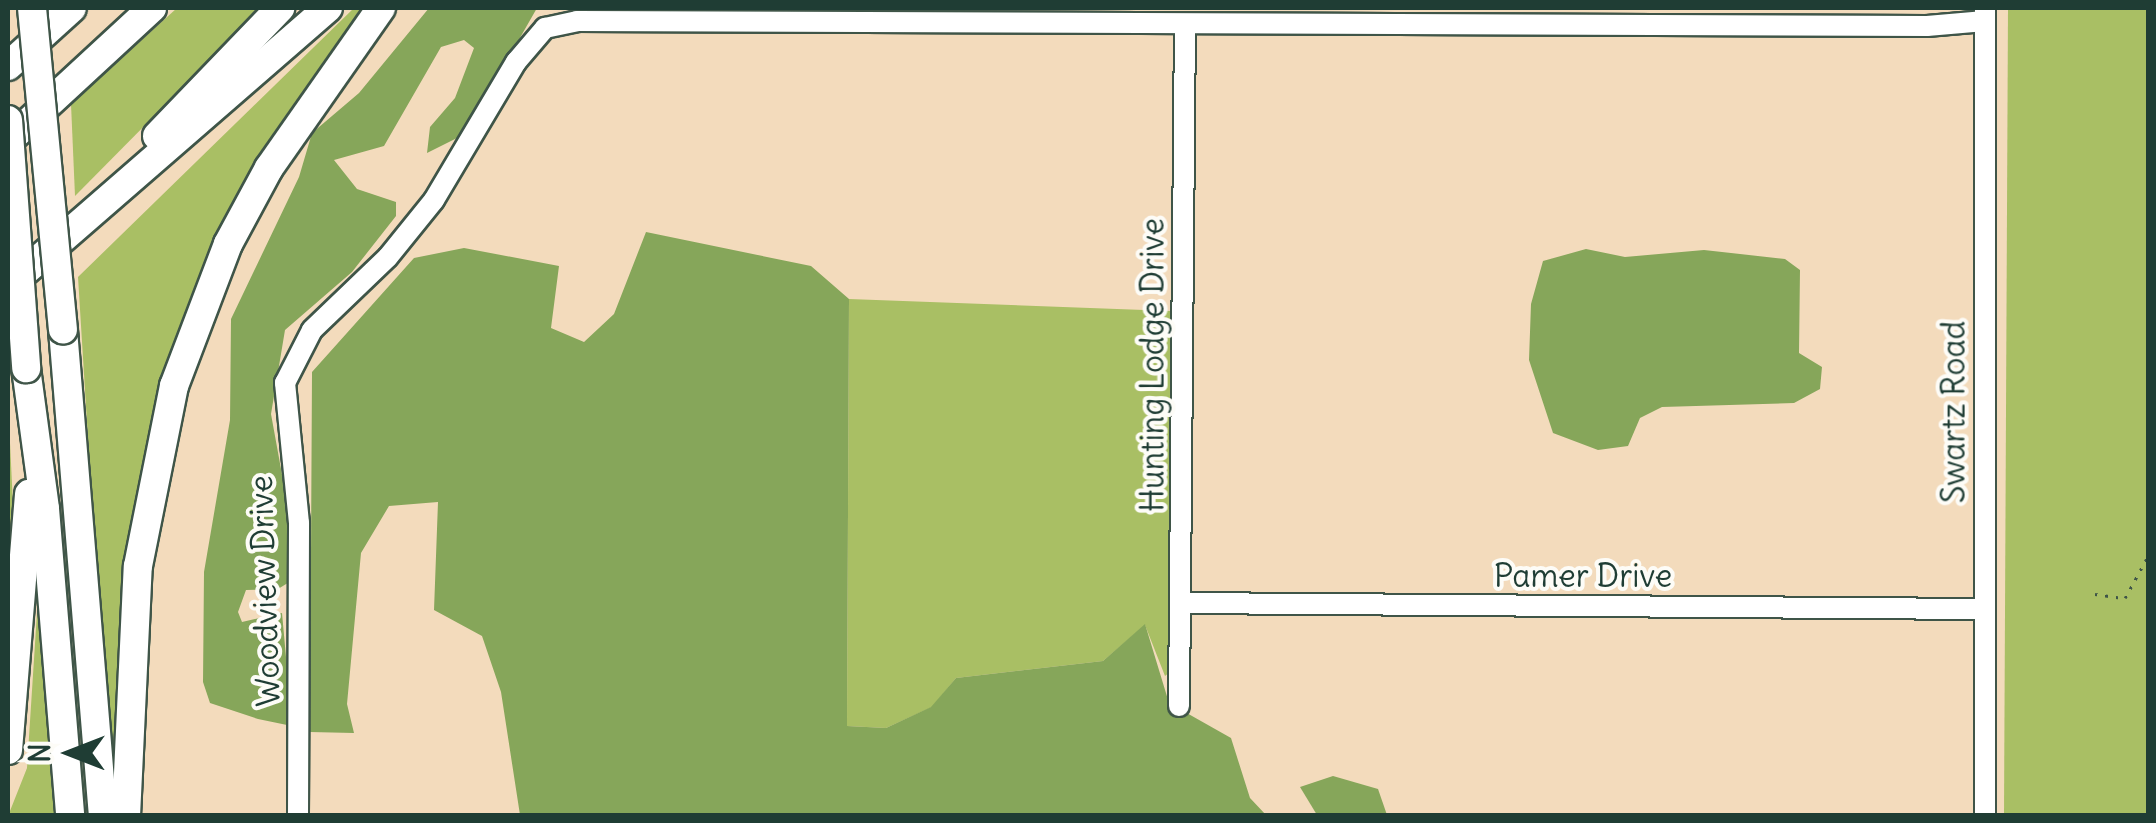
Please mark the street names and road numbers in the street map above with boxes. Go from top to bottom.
street label: Hunting Lodge Drive [1134,218,1172,512]
street label: Swartz Road [1935,321,1973,503]
street label: Woodview Drive [242,475,288,707]
street label: Pamer Drive [1494,557,1672,595]

